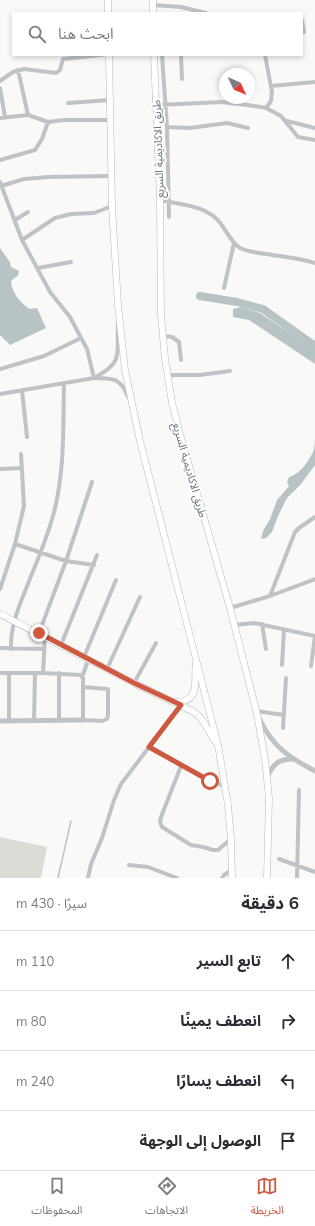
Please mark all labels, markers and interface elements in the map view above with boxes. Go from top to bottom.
search box [12,12,303,56]
icon: search [26,23,48,45]
text: ابحث هنا [58,24,114,43]
north arrow [219,68,255,104]
street label: طريق الاكاديمية السريع [149,100,168,198]
street label: طريق الاكاديمية السريع [169,421,210,520]
route end [30,624,48,642]
route start [201,772,219,790]
text: 6 دقيقة [241,892,299,913]
text: سيرًا · 430 m [16,895,87,911]
icon: ahead [277,950,299,972]
text: تابع السير [197,951,261,970]
text: 110 m [16,953,54,969]
icon: right [277,1010,299,1032]
text: انعطف يمينًا [180,1011,261,1030]
text: 80 m [16,1013,46,1029]
icon: left [277,1070,299,1092]
text: انعطف يسارًا [176,1071,261,1090]
text: 240 m [16,1073,54,1089]
icon: arrive [277,1130,299,1152]
text: الوصول إلى الوجهة [140,1131,261,1150]
tab: المحفوظات [31,1175,82,1222]
tab: الاتجاهات [145,1175,188,1222]
tab: الخريطة [251,1175,284,1222]

